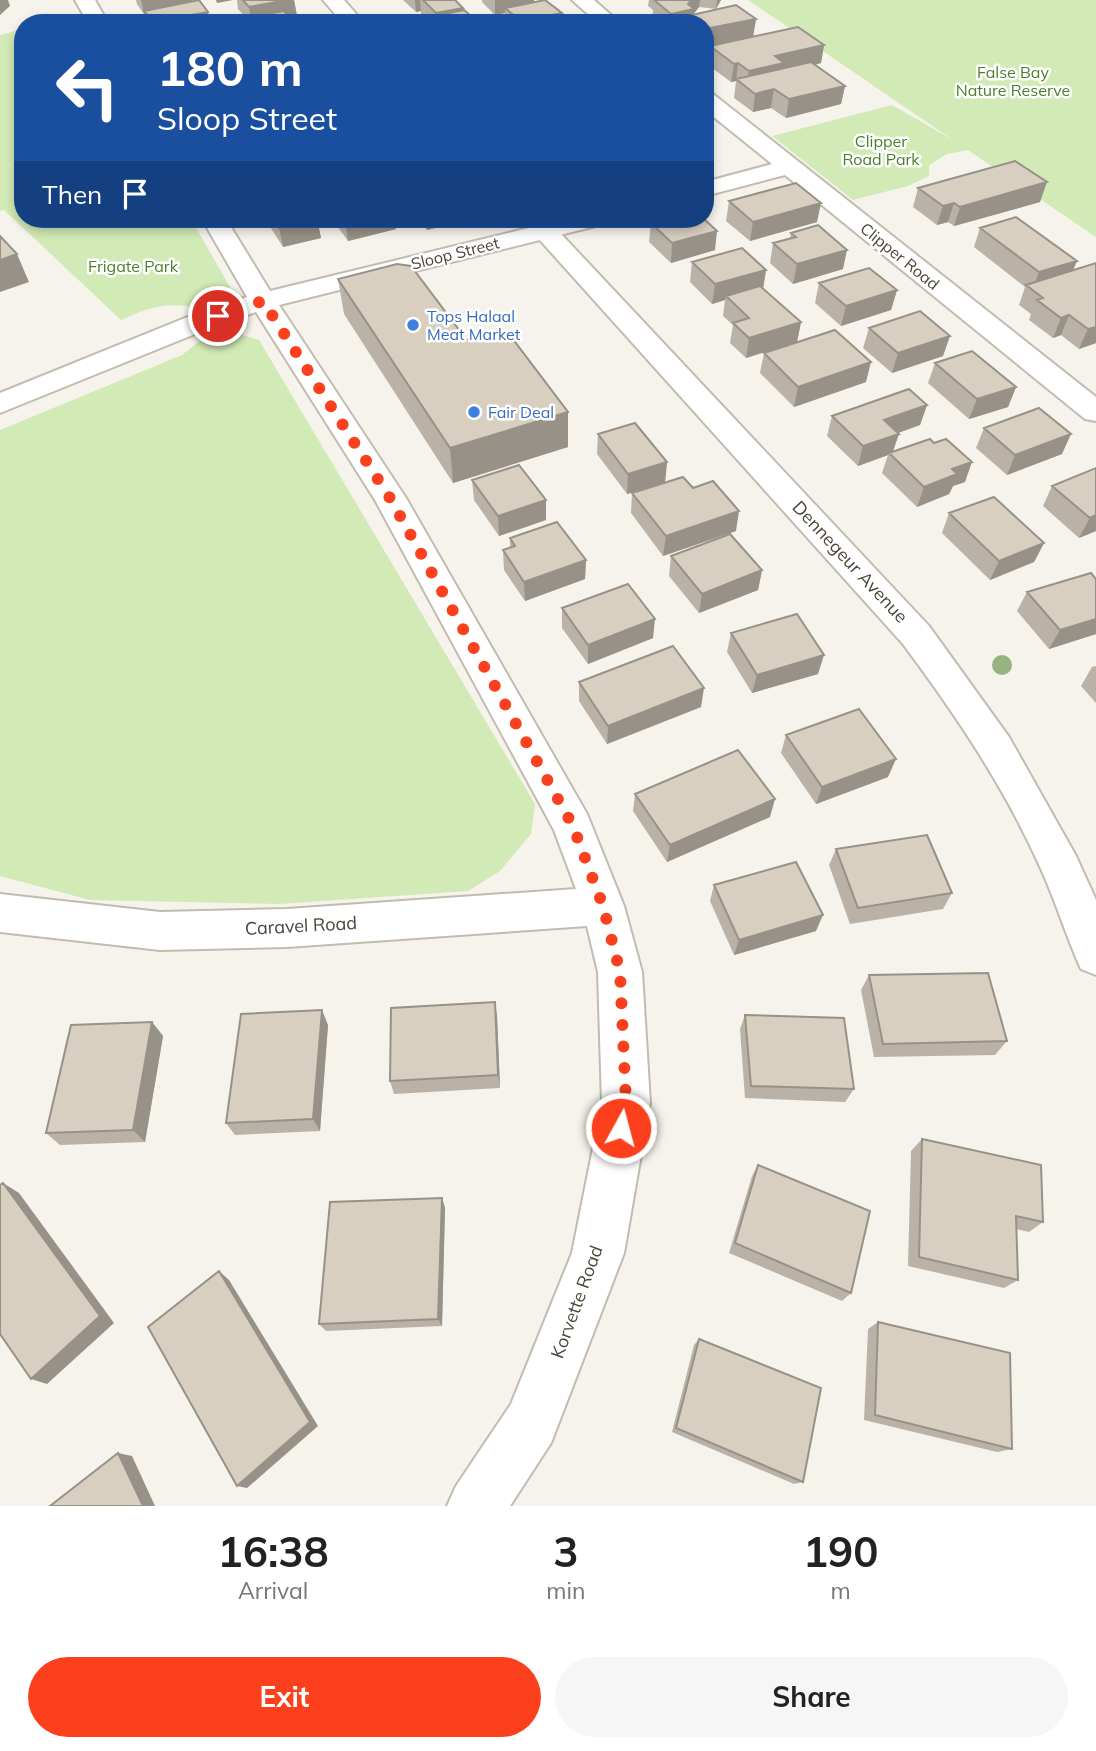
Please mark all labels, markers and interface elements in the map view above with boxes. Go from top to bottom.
text: 180 m [157,37,303,98]
icon: left [42,42,133,133]
park label: False Bay Nature Reserve [956,62,1070,100]
text: Sloop Street [157,98,337,138]
park label: Clipper Road Park [842,131,920,169]
icon: arrive [116,175,154,213]
text: Then [42,178,102,211]
street label: Clipper Road [857,218,943,294]
street label: Sloop Street [409,232,502,274]
park label: Frigate Park [88,256,179,276]
pin [188,286,248,346]
icon: arrive [199,297,237,335]
place label: Tops Halaal Meat Market [427,306,521,344]
marker: Tops Halaal Meat Market [405,317,421,333]
place label: Fair Deal [488,402,554,422]
marker: Fair Deal [466,404,482,420]
street label: Dennegeur Avenue [788,496,913,628]
street label: Caravel Road [244,911,358,940]
position arrow [584,1091,658,1165]
street label: Korvette Road [545,1242,608,1362]
text: 16:38 [218,1525,329,1578]
text: 3 [553,1525,578,1578]
text: 190 [803,1525,878,1578]
text: Arrival [238,1576,308,1605]
text: min [546,1576,585,1605]
text: m [831,1576,851,1605]
button: Exit [28,1657,541,1737]
button: Share [555,1657,1068,1737]

